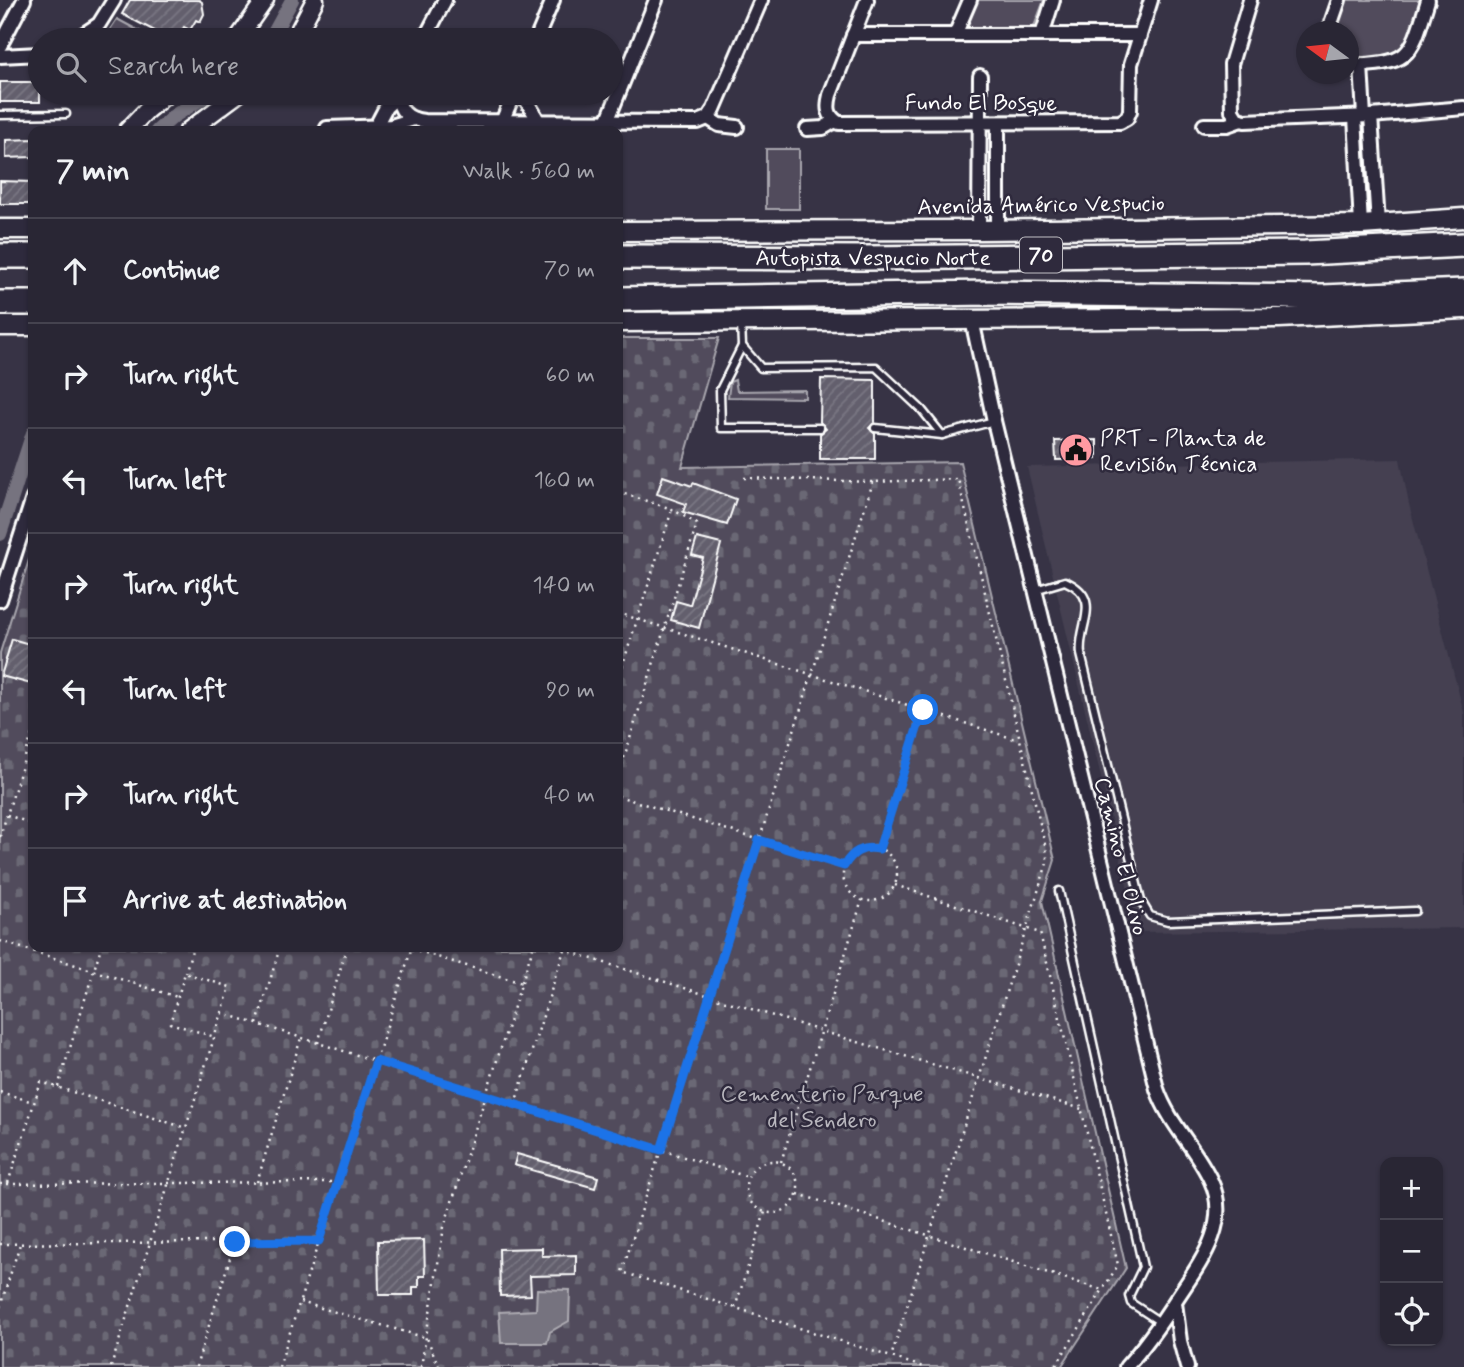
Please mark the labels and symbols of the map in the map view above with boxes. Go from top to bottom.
north arrow [1296,21,1359,84]
street label: Fundo El Bosque [905,89,1057,119]
street label: Avenida Américo Vespucio [917,189,1165,223]
road number: 70 [1020,238,1062,272]
street label: Autopista Vespucio Norte [755,244,991,274]
place label: PRT - Planta de Revisión Técnica [1100,424,1266,480]
public building icon: PRT - Planta de Revisión Técnica [1057,431,1095,469]
route start [907,694,938,725]
street label: Camino El Olivo [1086,774,1154,939]
park label: Cementerio Parque del Sendero [720,1080,924,1136]
route end [219,1226,250,1257]

